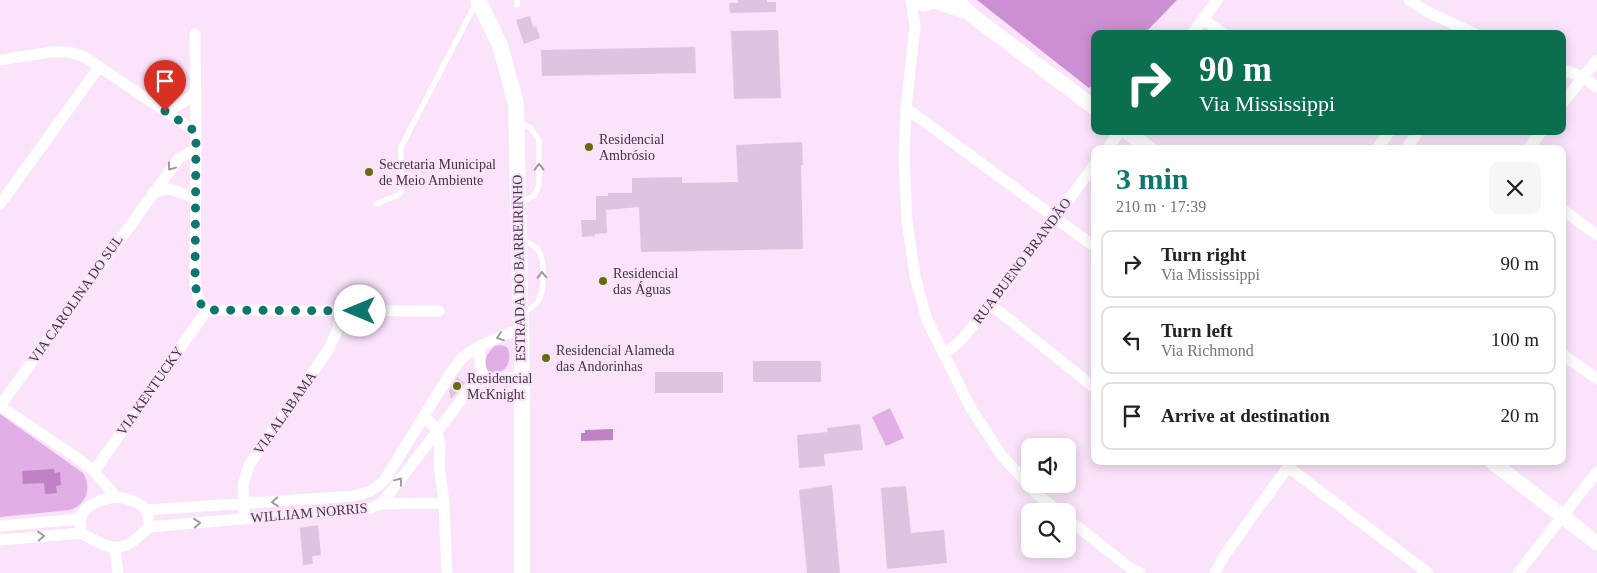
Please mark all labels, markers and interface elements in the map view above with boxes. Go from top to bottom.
icon: right [1116,50,1181,115]
text: 90 m [1199,50,1272,89]
pin [144,60,186,111]
icon: arrive [151,67,179,95]
text: Via Mississippi [1199,91,1335,116]
place label: Residencial Ambrósio [599,132,664,163]
marker: Residencial Ambrósio [583,141,595,153]
place label: Secretaria Municipal de Meio Ambiente [379,157,496,188]
one-way arrow [169,161,177,170]
one-way arrow [534,162,544,170]
text: 3 min [1116,162,1189,195]
button: close [1489,162,1541,214]
marker: Secretaria Municipal de Meio Ambiente [363,166,375,178]
street label: ESTRADA DO BARREIRINHO [510,175,528,361]
street label: RUA BUENO BRANDÃO [970,195,1074,327]
text: 210 m · 17:39 [1116,198,1206,215]
street label: VIA CAROLINA DO SUL [26,232,126,366]
text: Turn right [1161,244,1246,265]
icon: right [1118,250,1146,278]
text: 90 m [1500,253,1539,274]
place label: Residencial das Águas [613,266,678,297]
text: Via Mississippi [1161,266,1260,283]
one-way arrow [537,271,548,279]
marker: Residencial das Águas [597,275,609,287]
position arrow [333,284,385,336]
text: Turn left [1161,320,1233,341]
icon: left [1118,326,1146,354]
text: 100 m [1491,329,1539,350]
one-way arrow [497,331,505,341]
text: Via Richmond [1161,342,1254,359]
place label: Residencial Alameda das Andorinhas [556,343,675,374]
street label: VIA KENTUCKY [114,344,186,438]
marker: Residencial Alameda das Andorinhas [540,352,552,364]
street label: VIA ALABAMA [251,368,320,457]
place label: Residencial McKnight [467,371,532,402]
marker: Residencial McKnight [451,380,463,392]
icon: arrive [1118,402,1146,430]
text: Arrive at destination [1161,405,1330,426]
text: 20 m [1500,405,1539,426]
map controls [1021,438,1076,558]
button: sound [1021,438,1076,493]
one-way arrow [394,478,402,487]
one-way arrow [271,496,279,507]
street label: WILLIAM NORRIS [250,500,368,526]
button: search [1021,503,1076,558]
one-way arrow [193,518,201,529]
one-way arrow [37,531,45,542]

